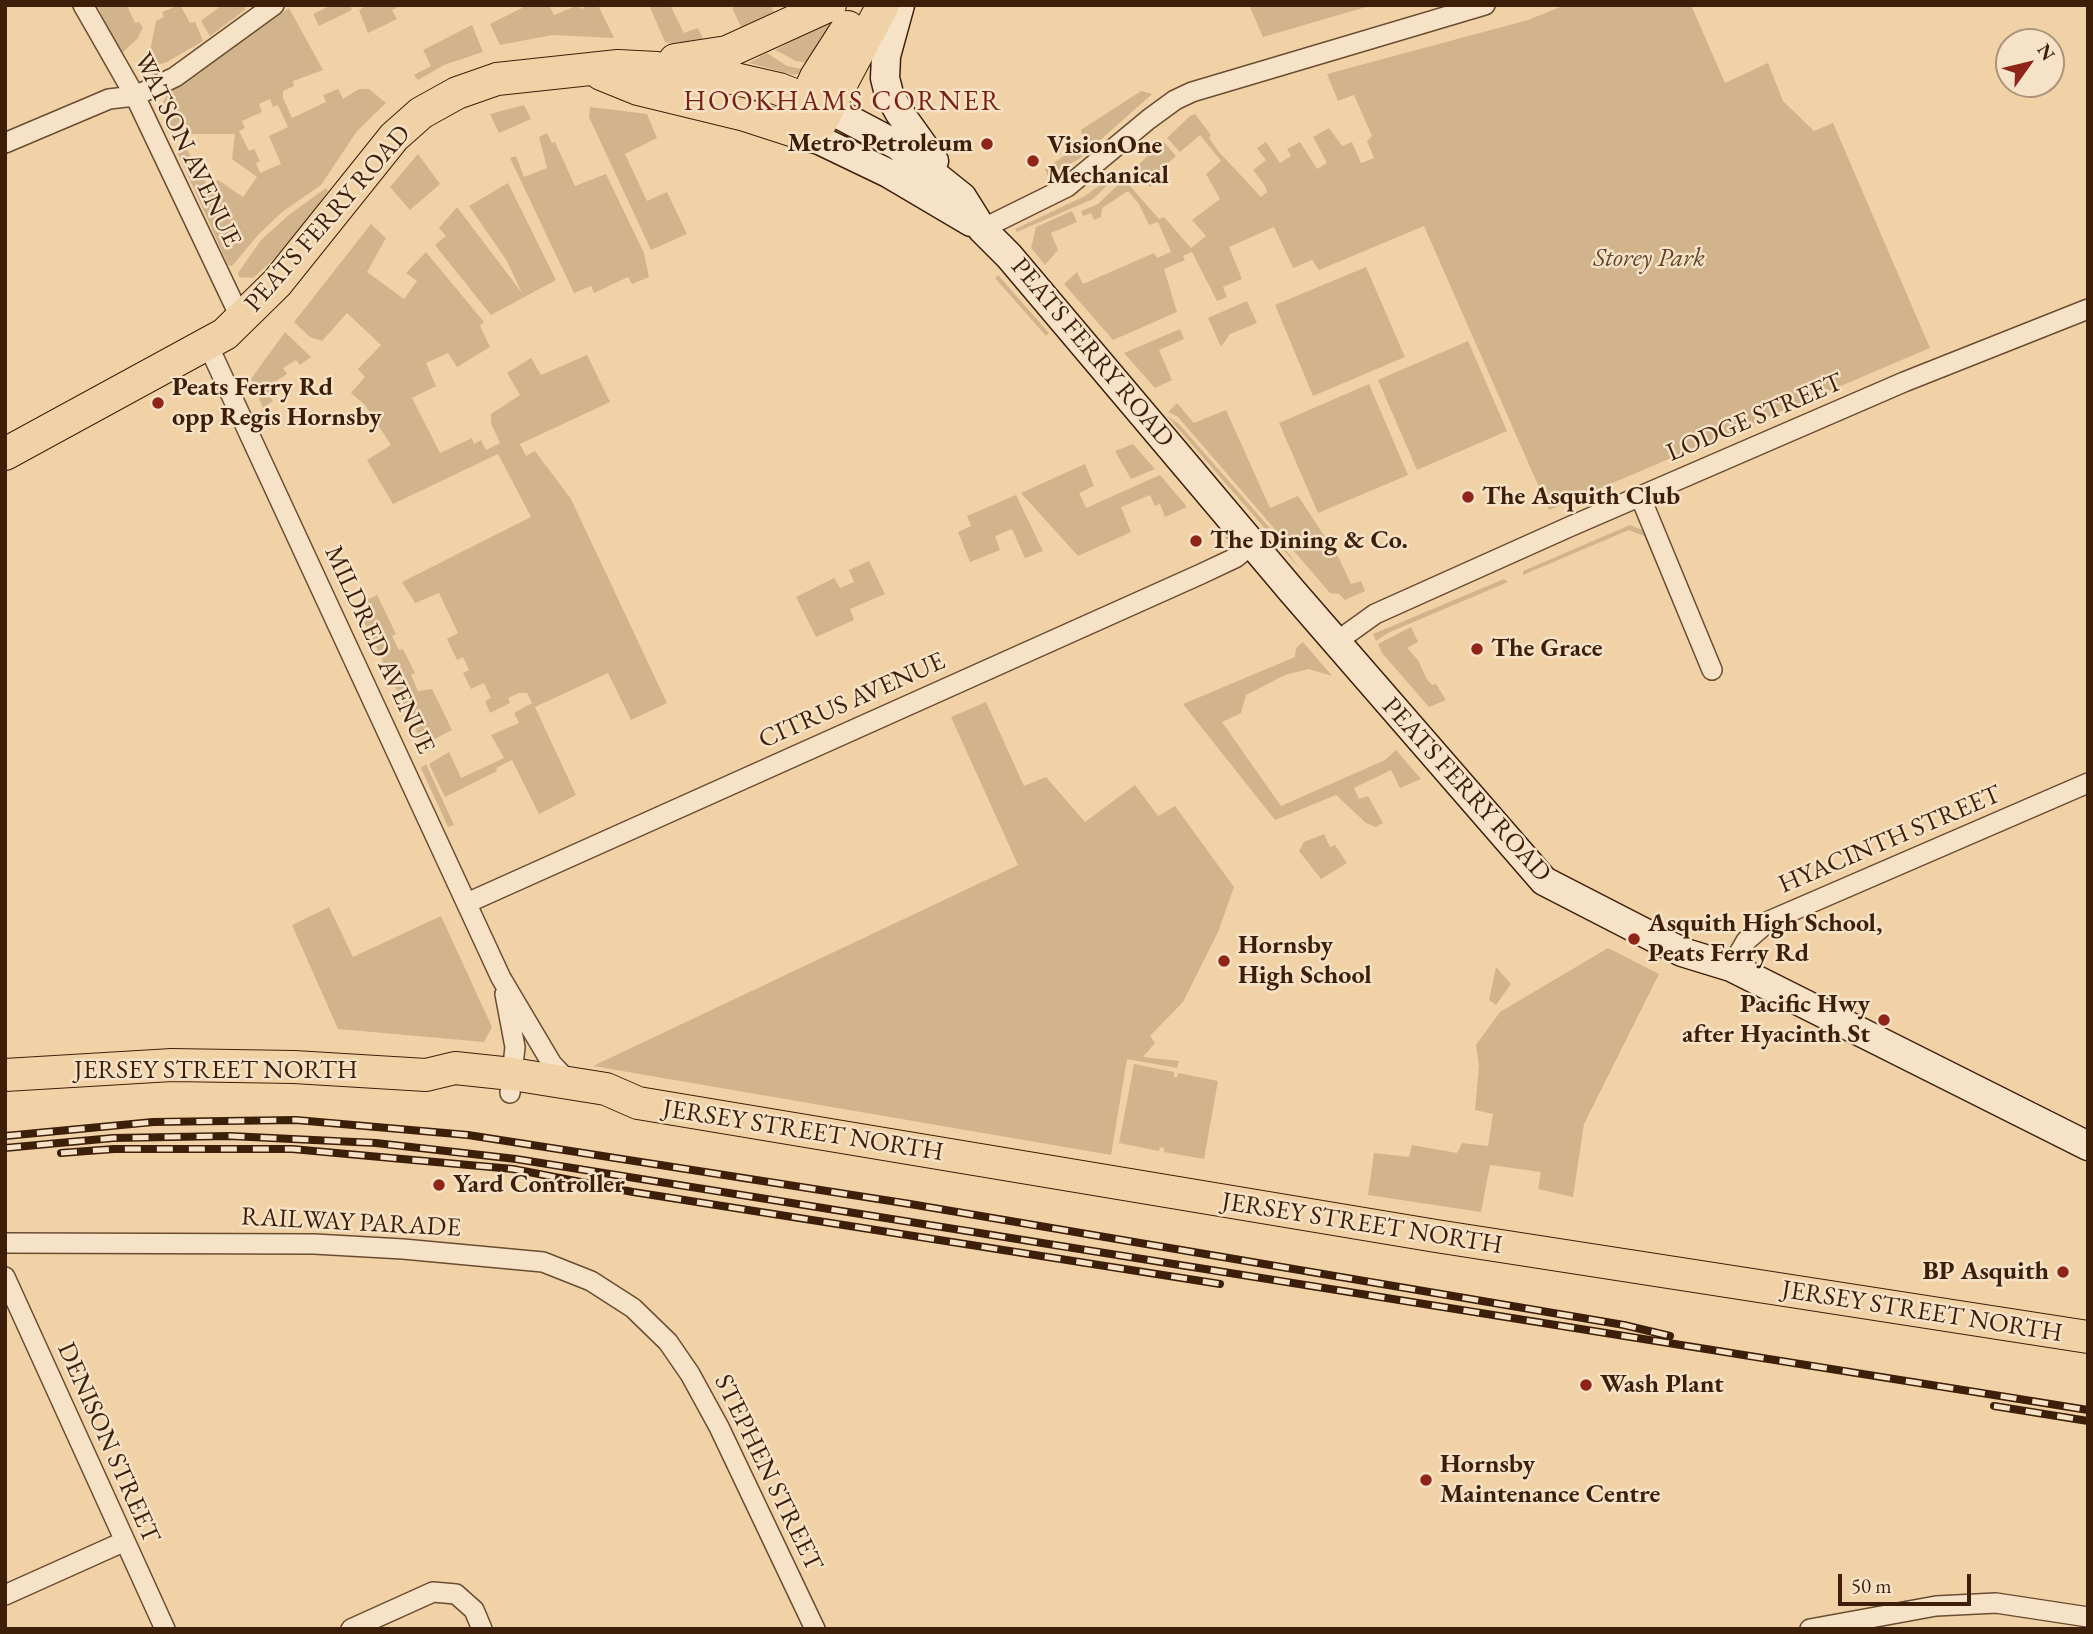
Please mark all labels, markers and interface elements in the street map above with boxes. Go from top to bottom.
north arrow [1995,28,2065,98]
text: N [2032,39,2061,65]
street label: WATSON AVENUE [127,48,247,252]
district label: HOOKHAMS CORNER [685,85,1001,119]
street label: PEATS FERRY ROAD [238,119,418,319]
place label: Metro Petroleum [788,128,973,160]
place label: VisionOne Mechanical [1047,130,1169,192]
marker: Metro Petroleum [979,136,995,152]
marker: VisionOne Mechanical [1025,153,1041,169]
park label: Storey Park [1593,243,1705,275]
street label: PEATS FERRY ROAD [1004,252,1180,454]
street label: LODGE STREET [1662,367,1848,469]
place label: Peats Ferry Rd opp Regis Hornsby [172,372,382,434]
marker: Peats Ferry Rd opp Regis Hornsby [150,395,166,411]
place label: The Asquith Club [1482,481,1680,513]
marker: The Asquith Club [1460,489,1476,505]
place label: The Dining & Co. [1210,525,1408,557]
marker: The Dining & Co. [1188,533,1204,549]
street label: MILDRED AVENUE [317,541,441,759]
place label: The Grace [1491,633,1603,665]
marker: The Grace [1469,641,1485,657]
street label: CITRUS AVENUE [754,646,950,756]
street label: PEATS FERRY ROAD [1375,691,1557,889]
street label: HYACINTH STREET [1774,779,2006,901]
place label: Asquith High School, Peats Ferry Rd [1648,908,1882,970]
place label: Hornsby High School [1238,930,1372,992]
marker: Asquith High School, Peats Ferry Rd [1626,931,1642,947]
marker: Hornsby High School [1216,953,1232,969]
place label: Pacific Hwy after Hyacinth St [1682,989,1870,1050]
marker: Pacific Hwy after Hyacinth St [1876,1012,1892,1028]
street label: JERSEY STREET NORTH [74,1055,358,1087]
street label: JERSEY STREET NORTH [660,1093,946,1169]
place label: Yard Controller [453,1169,625,1201]
marker: Yard Controller [431,1177,447,1193]
street label: JERSEY STREET NORTH [1219,1186,1505,1262]
street label: RAILWAY PARADE [240,1202,462,1244]
place label: BP Asquith [1922,1256,2049,1288]
marker: BP Asquith [2055,1264,2071,1280]
street label: JERSEY STREET NORTH [1779,1274,2065,1350]
street label: DENISON STREET [50,1338,166,1548]
place label: Wash Plant [1600,1369,1724,1401]
street label: STEPHEN STREET [707,1370,829,1576]
marker: Wash Plant [1578,1377,1594,1393]
place label: Hornsby Maintenance Centre [1440,1449,1660,1510]
marker: Hornsby Maintenance Centre [1418,1472,1434,1488]
scale bar [1841,1560,1974,1604]
text: 50 m [1851,1572,1892,1599]

